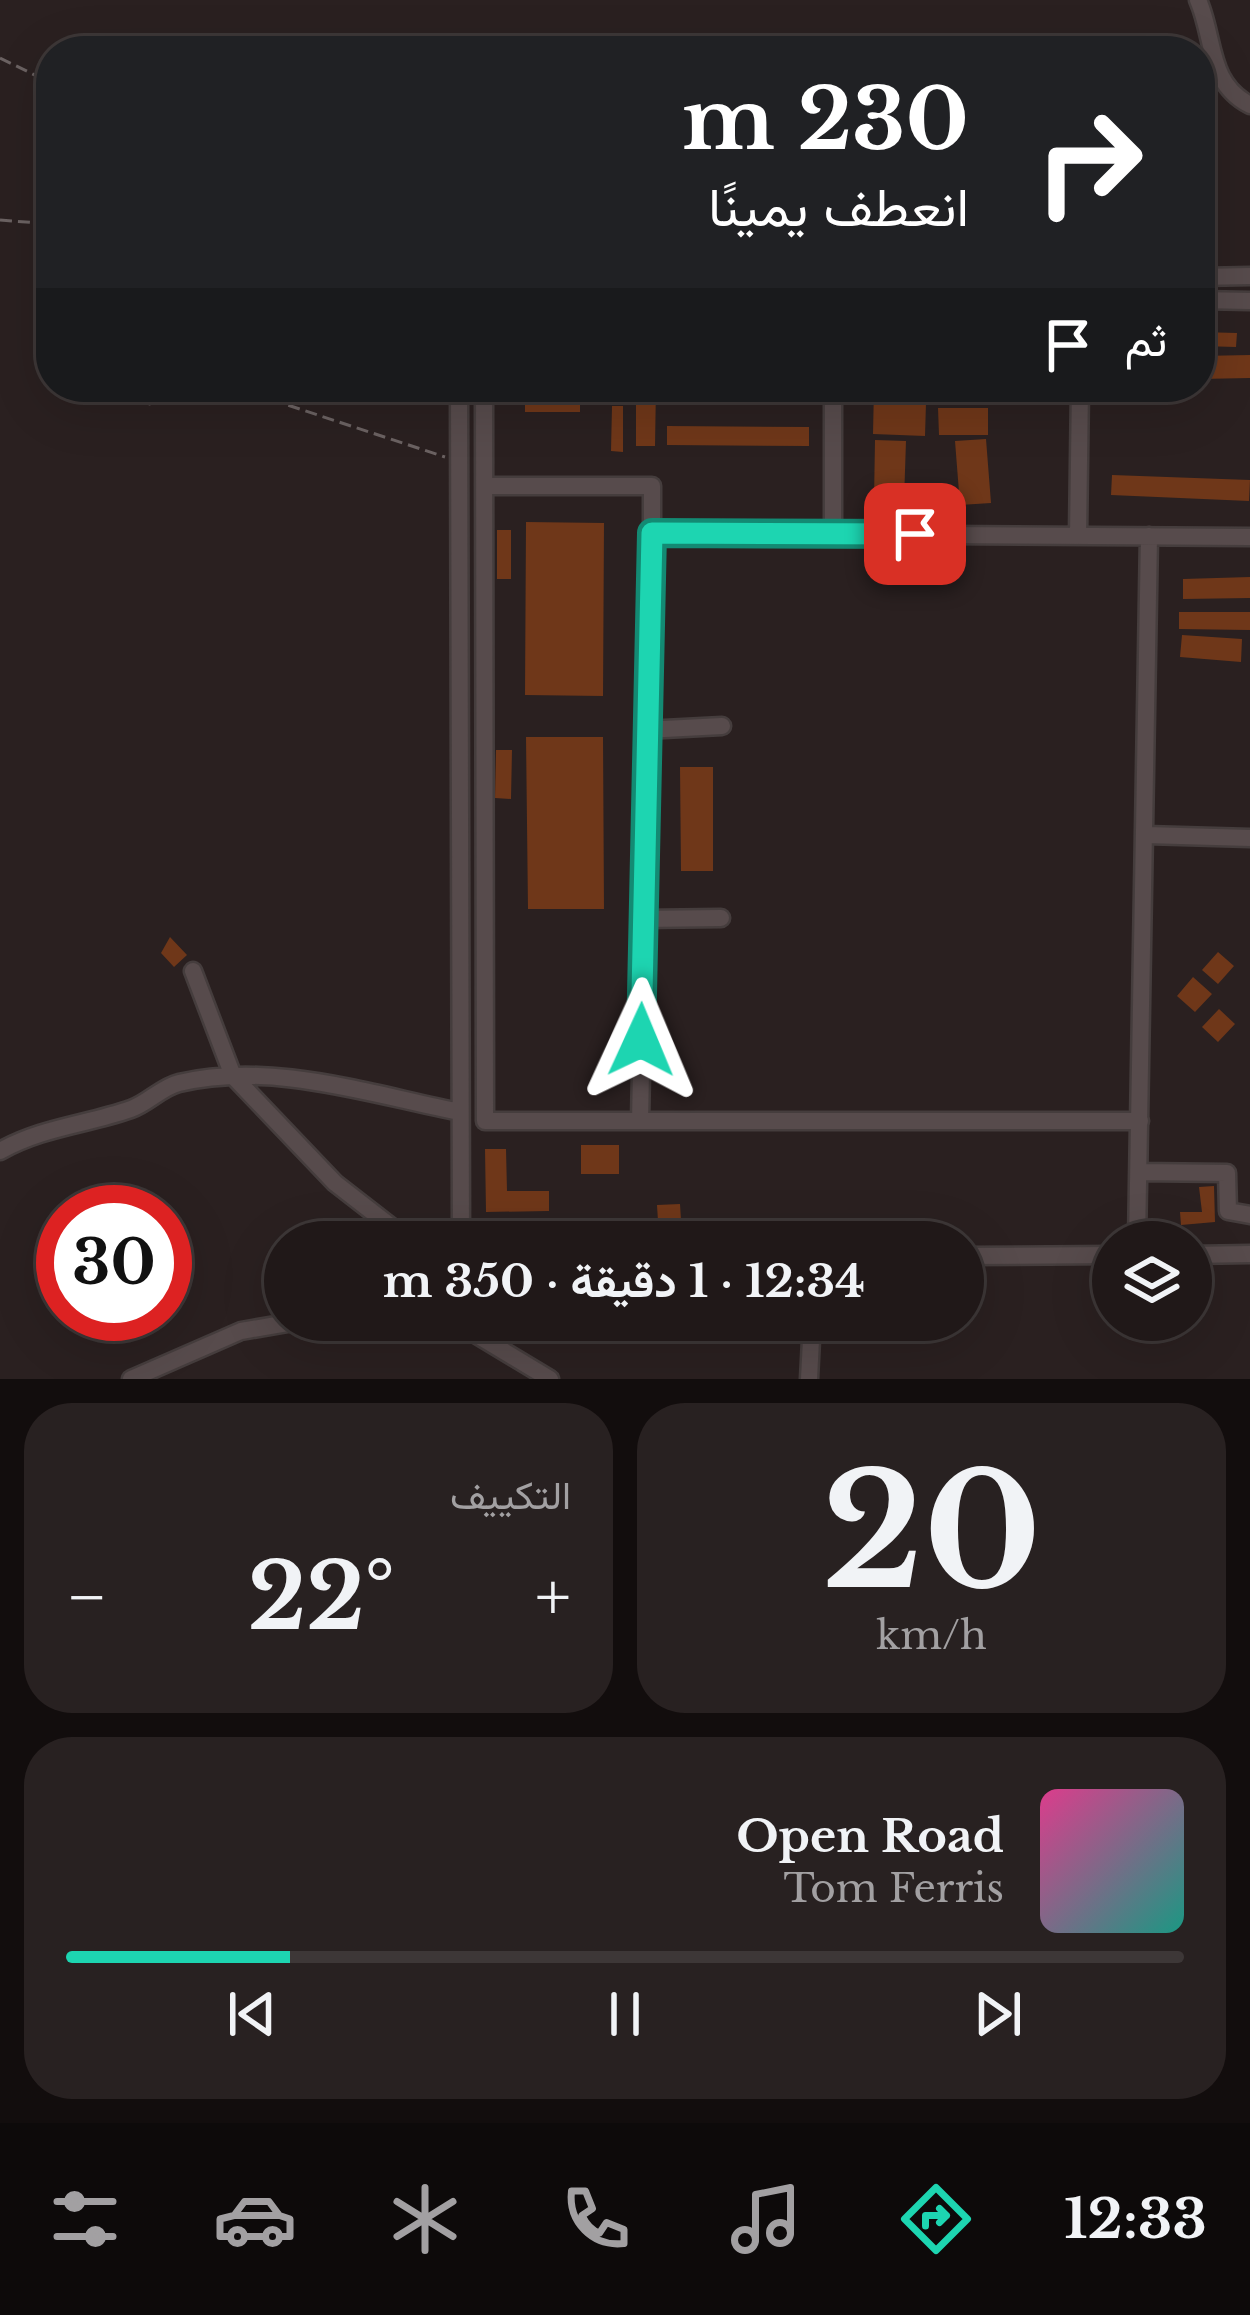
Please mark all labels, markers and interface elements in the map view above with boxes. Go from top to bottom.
text: 230 m [682,68,969,172]
icon: right [1011,84,1167,240]
text: انعطف يمينًا [708,174,969,241]
icon: arrive [1035,312,1101,378]
text: ثم [1125,312,1167,368]
pin [864,483,966,585]
icon: arrive [882,501,948,567]
position arrow [578,977,704,1103]
speed limit sign: 30 [36,1185,192,1341]
map controls [1092,1221,1212,1341]
button: layers [1092,1221,1212,1341]
text: 12:34 · 1 دقيقة · 350 m [383,1253,865,1309]
text: 20 [822,1436,1041,1629]
text: التكييف [450,1471,571,1520]
text: 22° [248,1542,395,1653]
text: − [66,1556,108,1638]
text: + [535,1556,571,1638]
text: km/h [876,1611,987,1660]
text: Open Road [736,1808,1004,1864]
text: Tom Ferris [783,1864,1004,1913]
icon: previous [219,1981,285,2047]
icon: pause [592,1981,658,2047]
icon: next [965,1981,1031,2047]
icon: filters [43,2177,127,2261]
icon: car [213,2177,297,2261]
icon: climate [383,2177,467,2261]
icon: phone [554,2177,638,2261]
icon: music [724,2177,808,2261]
icon: directions [894,2177,978,2261]
text: 12:33 [1064,2186,1207,2253]

